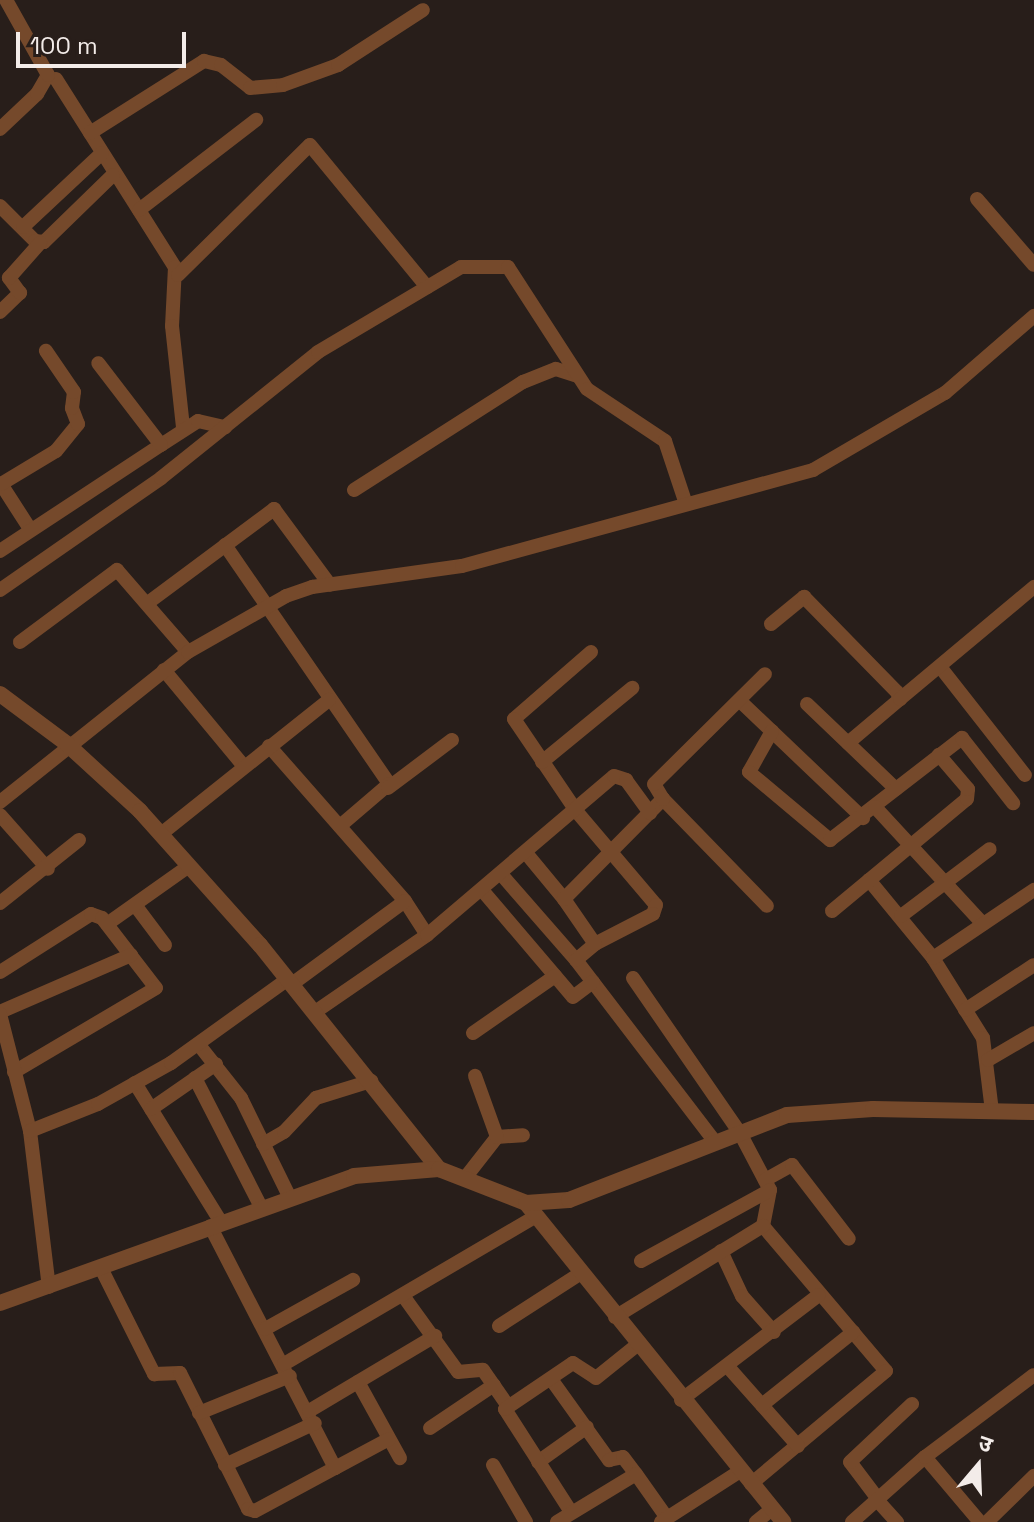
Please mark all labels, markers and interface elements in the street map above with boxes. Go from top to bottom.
scale bar [20,16,190,66]
text: 100 m [30,30,98,61]
north arrow [938,1426,1018,1506]
text: उ [975,1428,996,1459]

